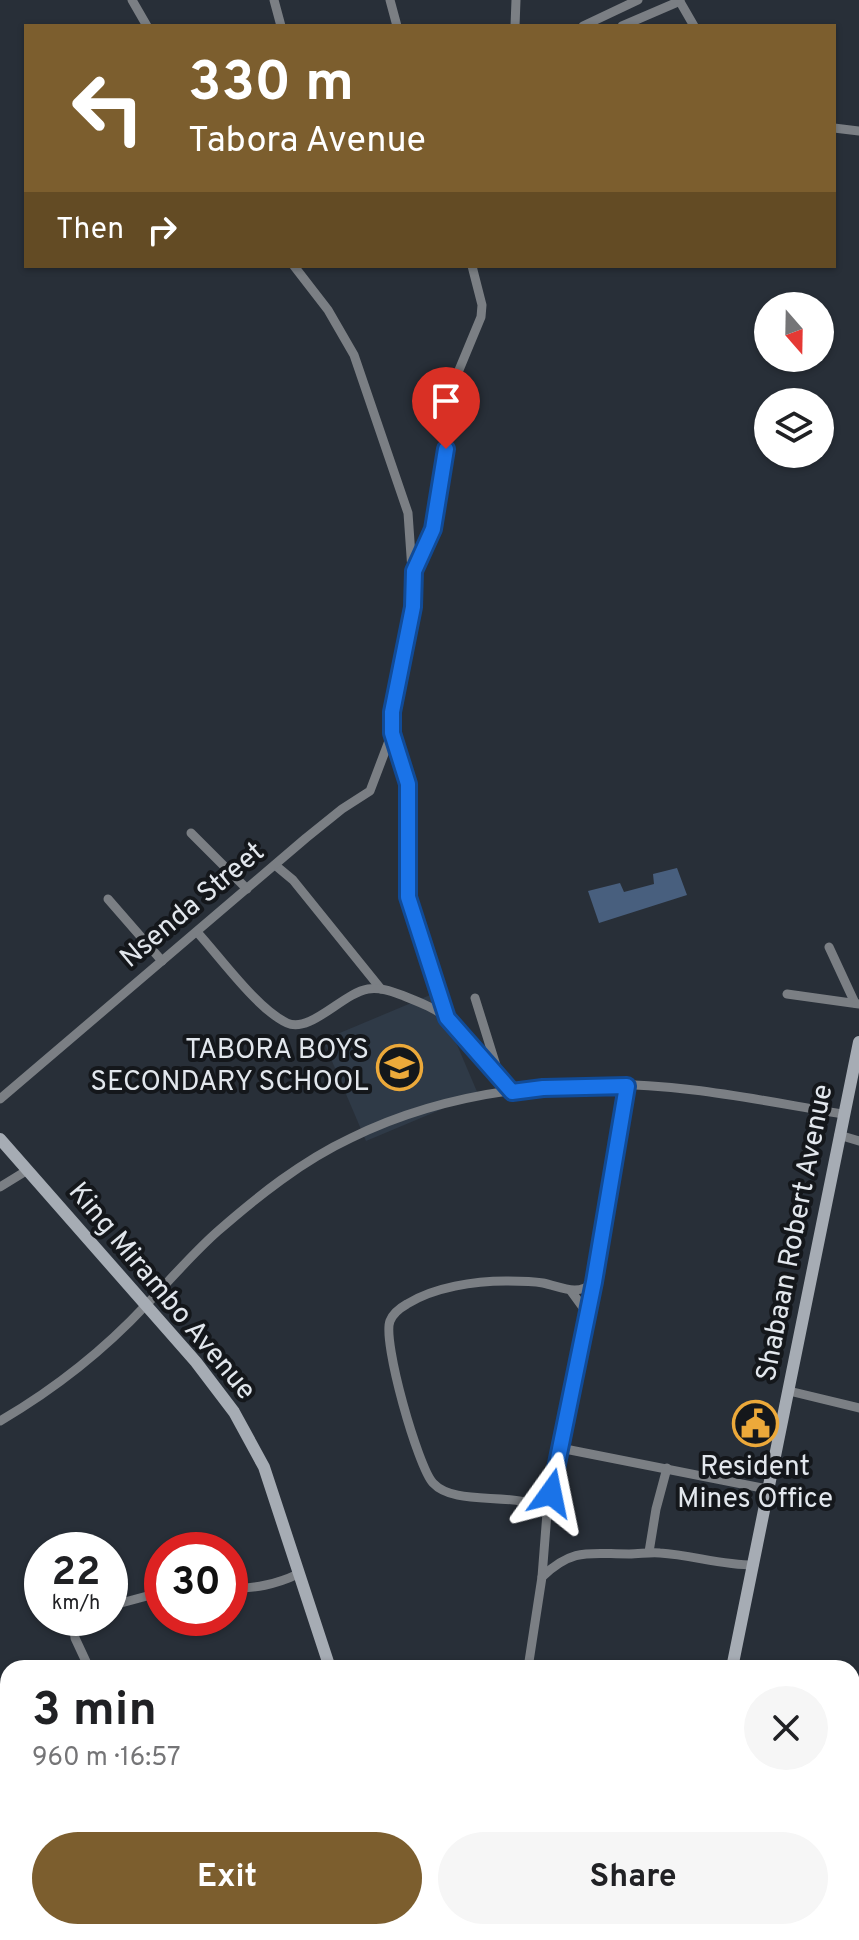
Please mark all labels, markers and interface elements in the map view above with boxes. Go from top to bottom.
text: 330 m [188,50,354,120]
icon: left [56,56,160,160]
text: Tabora Avenue [188,119,426,165]
icon: right [140,208,184,252]
text: Then [56,212,124,249]
north arrow [754,292,834,372]
map controls [754,292,834,468]
pin [412,367,480,449]
icon: arrive [424,379,468,423]
button: layers [754,388,834,468]
street label: Nsenda Street [113,835,273,977]
place label: TABORA BOYS SECONDARY SCHOOL [90,1033,369,1101]
school or university icon: TABORA BOYS SECONDARY SCHOOL [376,1043,424,1091]
street label: Shabaan Robert Avenue [750,1081,842,1385]
street label: King Mirambo Avenue [59,1176,263,1408]
public building icon: Resident Mines Office [731,1399,779,1447]
place label: Resident Mines Office [677,1450,833,1518]
position arrow [509,1451,593,1535]
speed limit sign: 30 [144,1532,248,1636]
text: 22 [52,1549,100,1599]
text: km/h [52,1591,100,1617]
text: 3 min [32,1682,157,1742]
button: close [744,1686,828,1770]
text: 960 m · 16:57 [32,1742,181,1775]
button: Exit [32,1832,422,1924]
button: Share [438,1832,828,1924]

